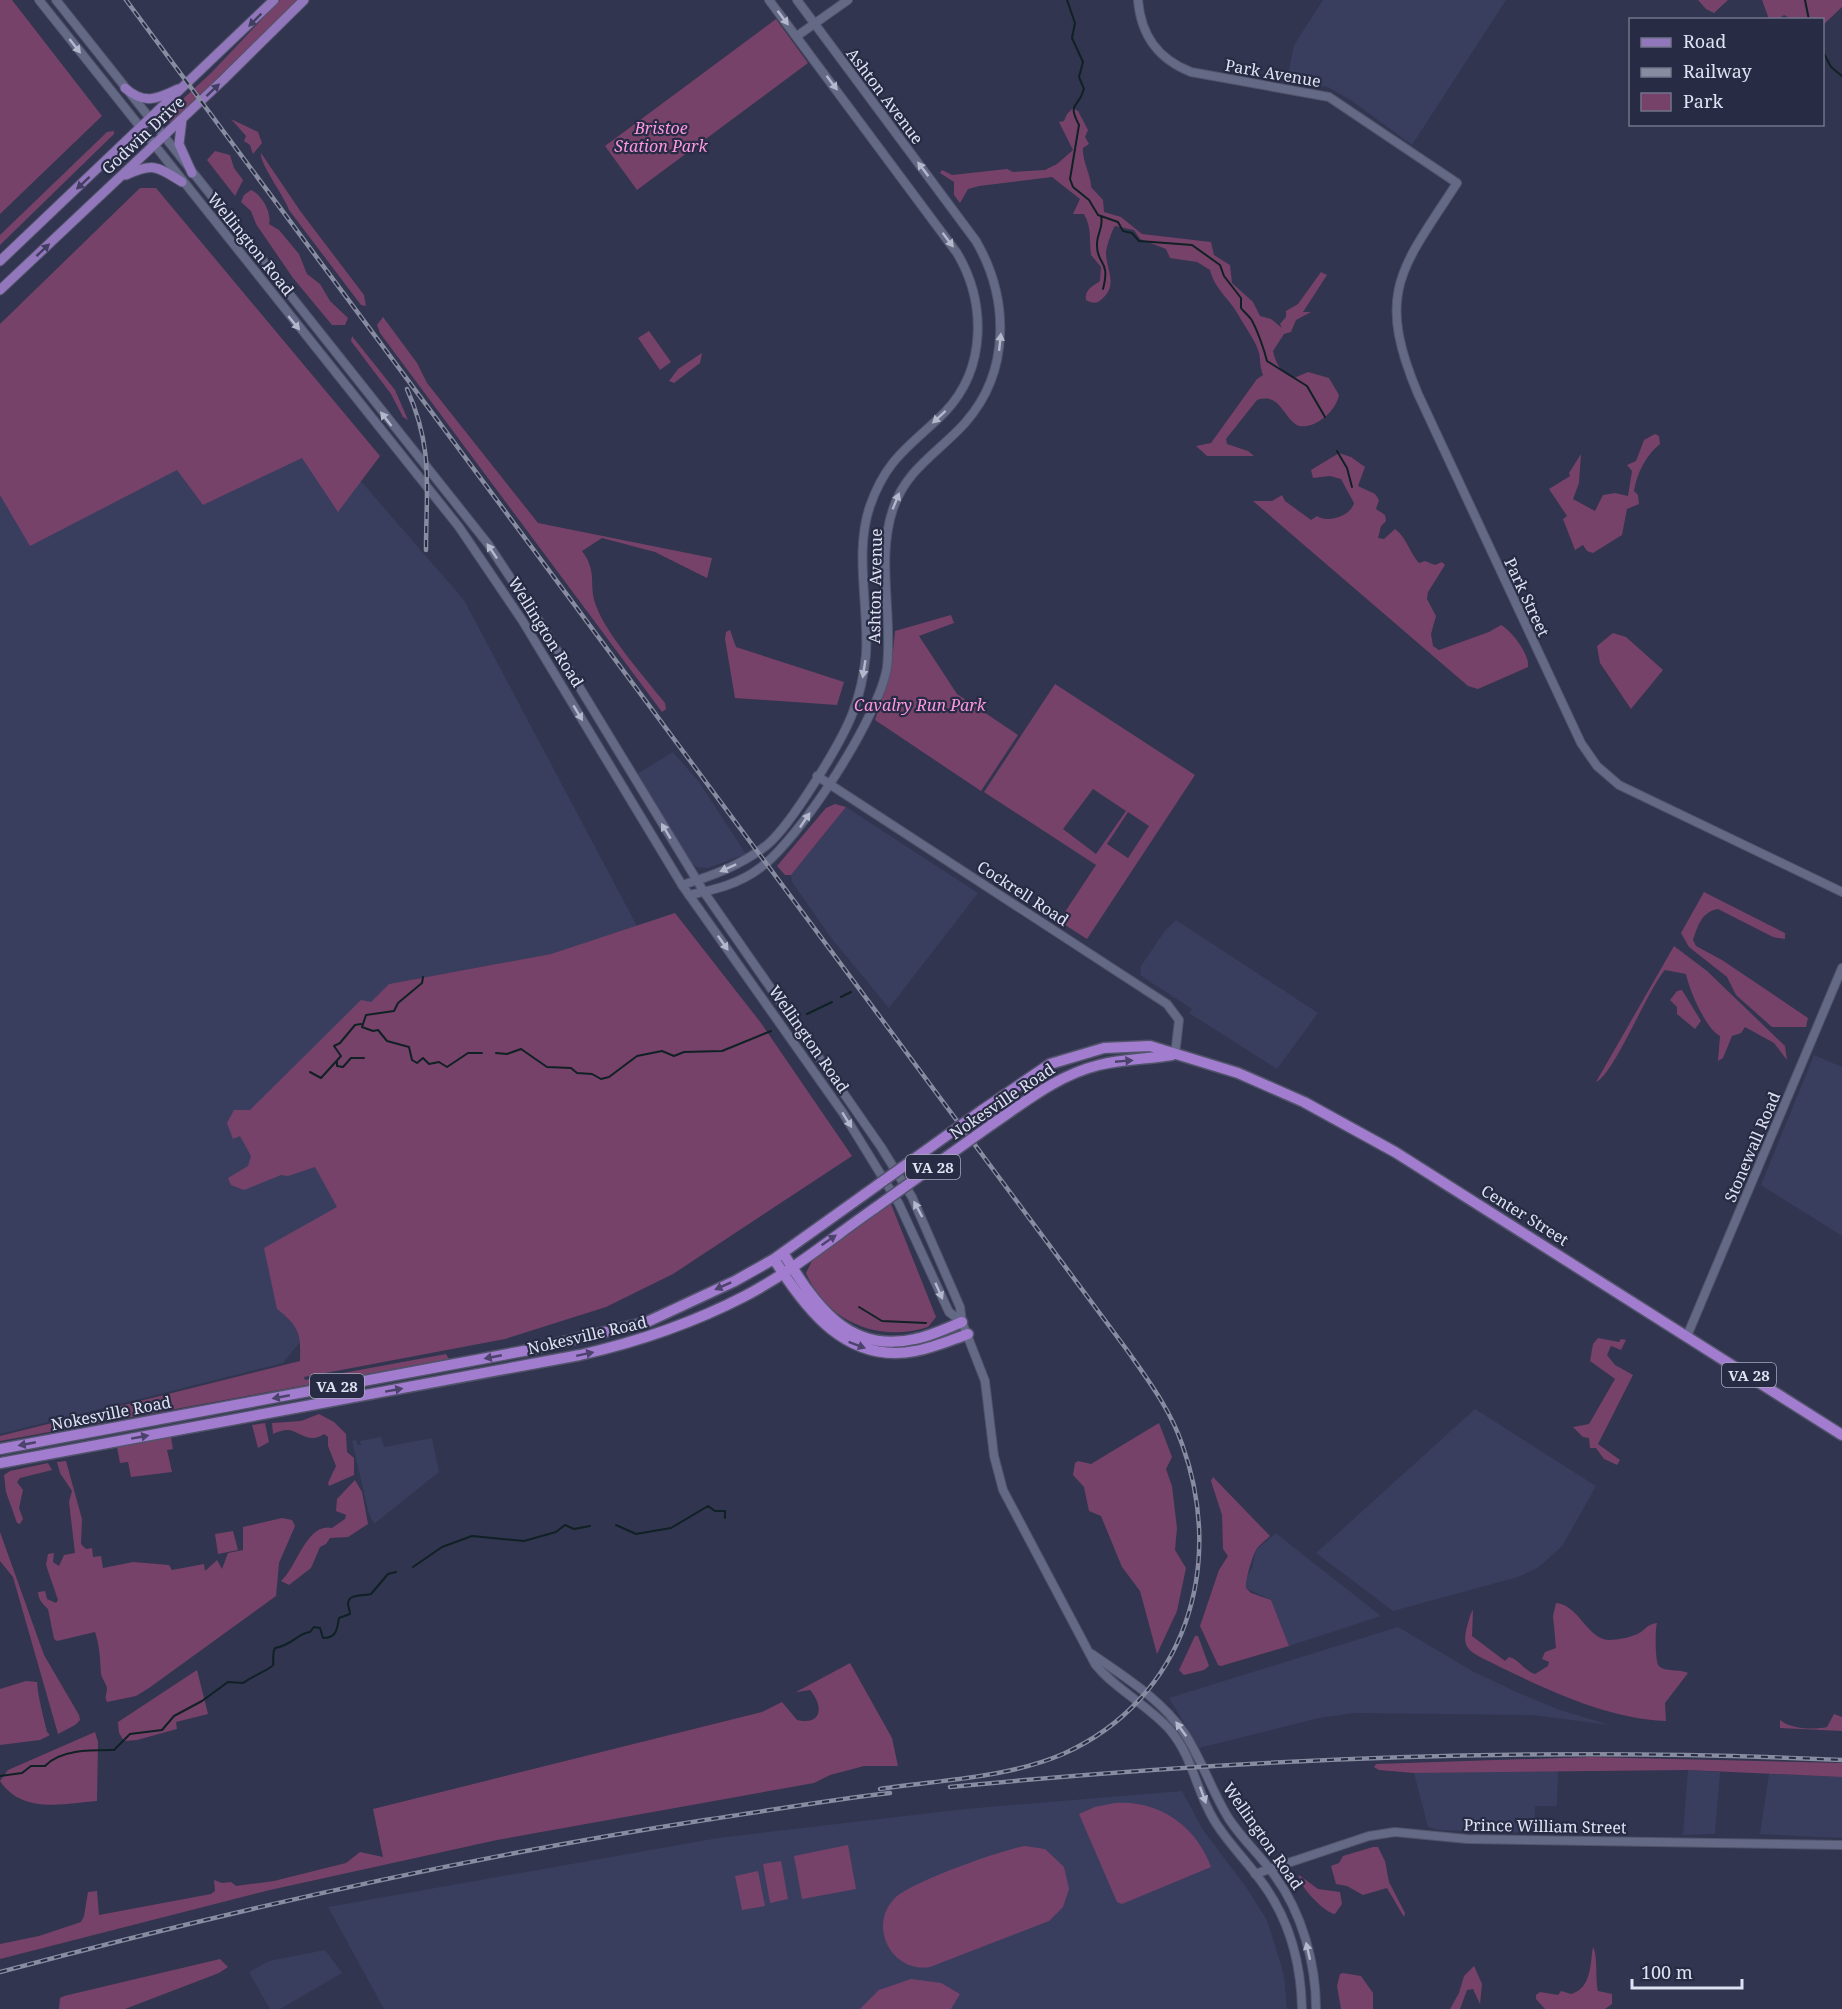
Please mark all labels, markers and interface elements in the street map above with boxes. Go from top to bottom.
one-way arrow [777,10,789,26]
one-way arrow [248,12,262,26]
legend [1629,18,1824,126]
text: Road [1683,29,1726,53]
one-way arrow [68,38,81,53]
street label: Ashton Avenue [842,43,928,149]
street label: Park Avenue [1223,54,1323,92]
text: Railway [1683,59,1753,83]
one-way arrow [825,76,837,91]
one-way arrow [205,83,220,97]
text: Park [1683,89,1723,113]
street label: Godwin Drive [97,91,189,179]
park label: Bristoe Station Park [614,117,709,157]
one-way arrow [918,162,930,177]
one-way arrow [76,176,91,189]
street label: Wellington Road [203,188,299,300]
one-way arrow [941,232,954,248]
one-way arrow [35,243,50,257]
one-way arrow [288,315,300,330]
one-way arrow [995,332,1005,351]
one-way arrow [933,409,947,423]
one-way arrow [380,411,393,427]
one-way arrow [891,492,901,510]
street label: Ashton Avenue [863,528,887,644]
one-way arrow [487,542,498,559]
street label: Park Street [1499,554,1555,640]
street label: Wellington Road [503,573,589,691]
one-way arrow [859,660,868,679]
park label: Cavalry Run Park [854,694,987,716]
one-way arrow [573,705,584,721]
one-way arrow [799,813,811,829]
one-way arrow [660,823,671,839]
street label: Cockrell Road [973,855,1073,931]
one-way arrow [719,864,737,874]
one-way arrow [717,935,729,951]
street label: Wellington Road [764,981,854,1097]
one-way arrow [1115,1056,1134,1066]
street label: Nokesville Road [945,1058,1059,1144]
street label: Stonewall Road [1719,1088,1785,1206]
one-way arrow [842,1112,853,1128]
road number: VA 28 [906,1155,960,1179]
street label: Center Street [1477,1179,1573,1251]
one-way arrow [913,1201,923,1218]
one-way arrow [820,1234,836,1246]
one-way arrow [715,1282,732,1291]
one-way arrow [934,1283,944,1301]
street label: Nokesville Road [525,1311,649,1359]
one-way arrow [848,1340,866,1350]
one-way arrow [576,1348,595,1358]
one-way arrow [483,1353,502,1362]
road number: VA 28 [1722,1363,1776,1387]
road number: VA 28 [310,1374,364,1398]
one-way arrow [384,1385,403,1394]
street label: Nokesville Road [49,1391,173,1435]
one-way arrow [271,1393,290,1402]
one-way arrow [131,1432,150,1441]
one-way arrow [17,1440,36,1449]
one-way arrow [1175,1722,1187,1738]
street label: Wellington Road [1218,1778,1308,1894]
one-way arrow [1199,1786,1209,1804]
street label: Prince William Street [1463,1814,1627,1838]
one-way arrow [1303,1942,1313,1960]
scale bar [1632,1952,1742,1990]
text: 100 m [1641,1960,1693,1984]

